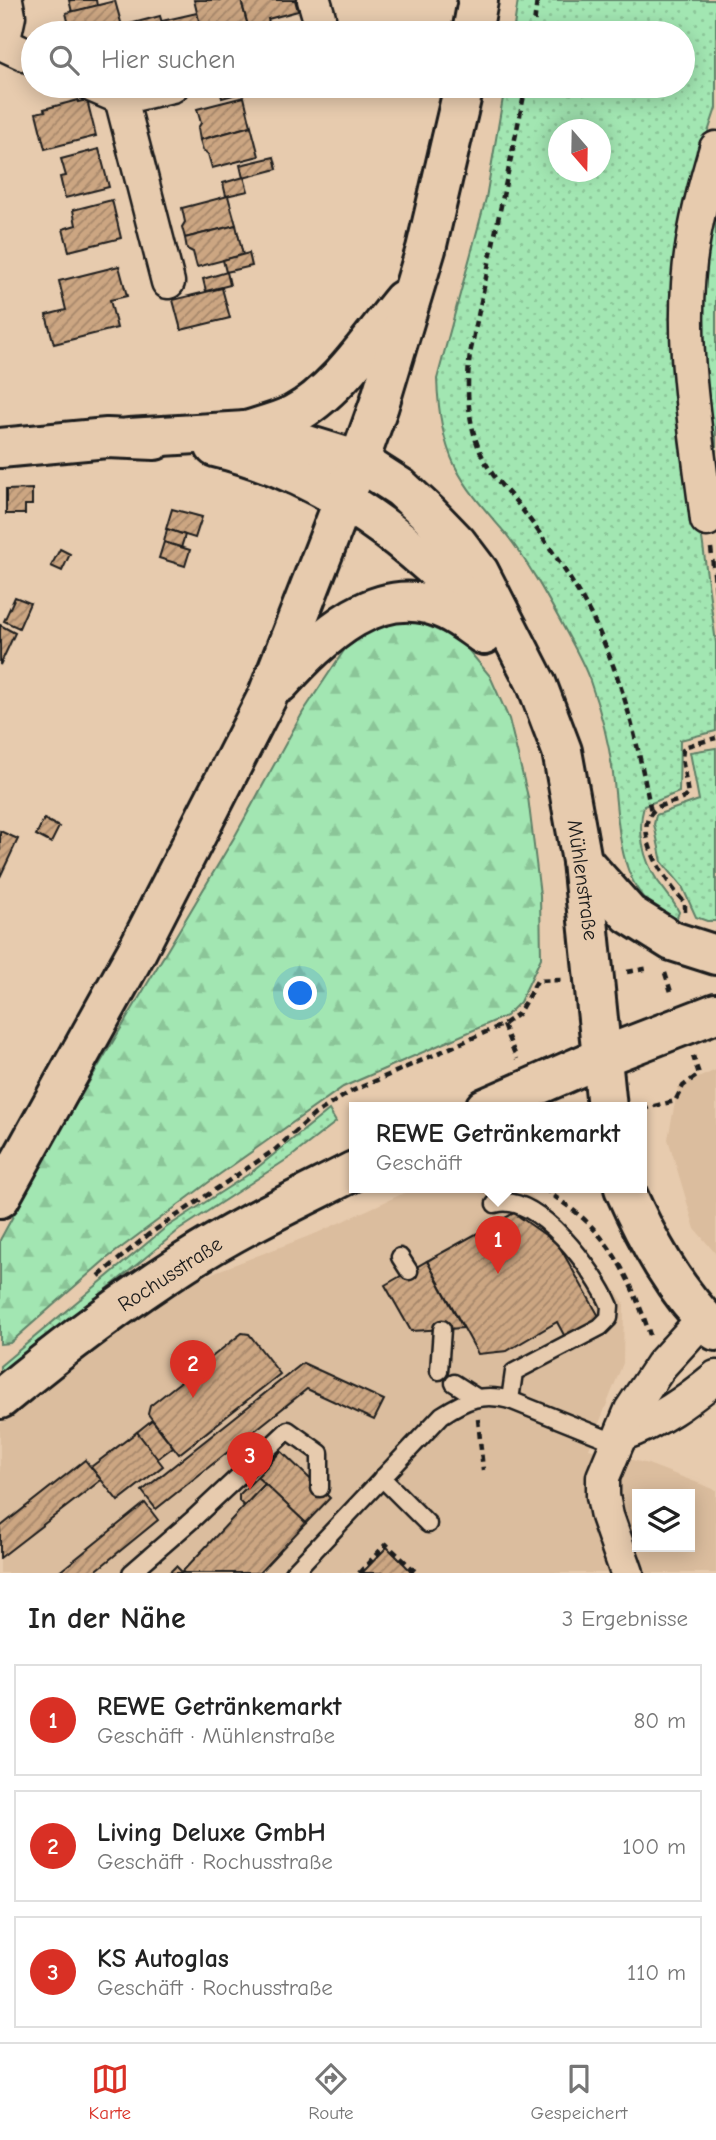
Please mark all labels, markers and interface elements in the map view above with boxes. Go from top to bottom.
search box [21,21,695,98]
icon: search [45,41,83,79]
text: Hier suchen [101,45,236,75]
north arrow [548,119,611,182]
street label: Mühlenstraße [563,818,603,942]
your location [283,976,317,1010]
popup [349,1102,647,1193]
text: REWE Getränkemarkt [376,1119,620,1149]
text: Geschäft [376,1149,462,1176]
pin: 1 [475,1216,521,1274]
street label: Rochusstraße [113,1231,227,1317]
pin: 2 [170,1340,216,1398]
pin: 3 [227,1432,273,1490]
map controls [632,1489,695,1552]
button: layers [632,1489,695,1552]
text: In der Nähe [28,1601,186,1636]
text: 3 Ergebnisse [562,1605,688,1632]
text: REWE Getränkemarkt [97,1692,342,1722]
text: 1 [48,1707,58,1734]
text: 80 m [633,1707,686,1734]
text: Geschäft · Mühlenstraße [97,1722,335,1749]
text: Living Deluxe GmbH [97,1818,326,1848]
text: 2 [47,1833,59,1860]
text: 100 m [622,1833,686,1860]
text: Geschäft · Rochusstraße [97,1848,333,1875]
text: KS Autoglas [97,1944,229,1974]
text: 3 [47,1959,59,1986]
text: 110 m [627,1959,686,1986]
text: Geschäft · Rochusstraße [97,1974,333,2001]
tab: Karte [89,2060,131,2124]
tab: Route [308,2060,353,2124]
tab: Gespeichert [531,2060,627,2124]

